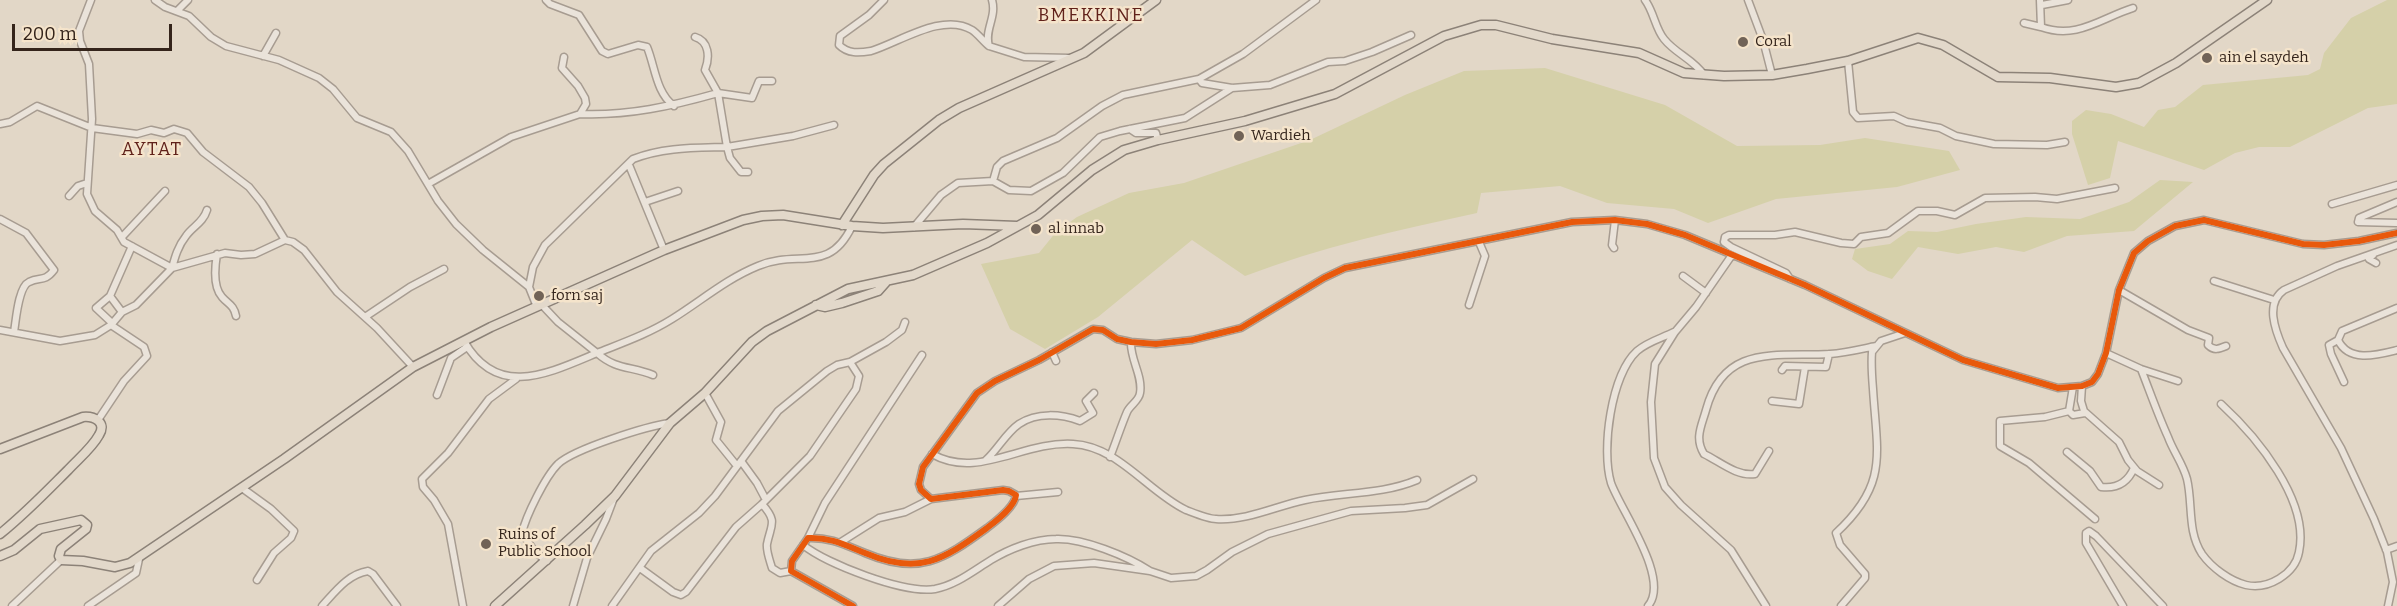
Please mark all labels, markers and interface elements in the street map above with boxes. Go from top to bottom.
district label: BMEKKINE [1038,5,1144,27]
scale bar [15,12,176,50]
text: 200 m [23,23,77,45]
place label: Coral [1755,33,1792,51]
marker: Coral [1736,35,1750,49]
place label: ain el saydeh [2219,49,2309,67]
marker: ain el saydeh [2200,51,2214,65]
place label: Wardieh [1251,127,1310,145]
marker: Wardieh [1232,129,1246,143]
district label: AYTAT [122,139,182,161]
place label: al innab [1048,220,1104,238]
marker: al innab [1029,222,1043,236]
place label: forn saj [551,287,603,305]
marker: forn saj [532,289,546,303]
place label: Ruins of Public School [498,526,591,561]
marker: Ruins of Public School [479,537,493,551]

